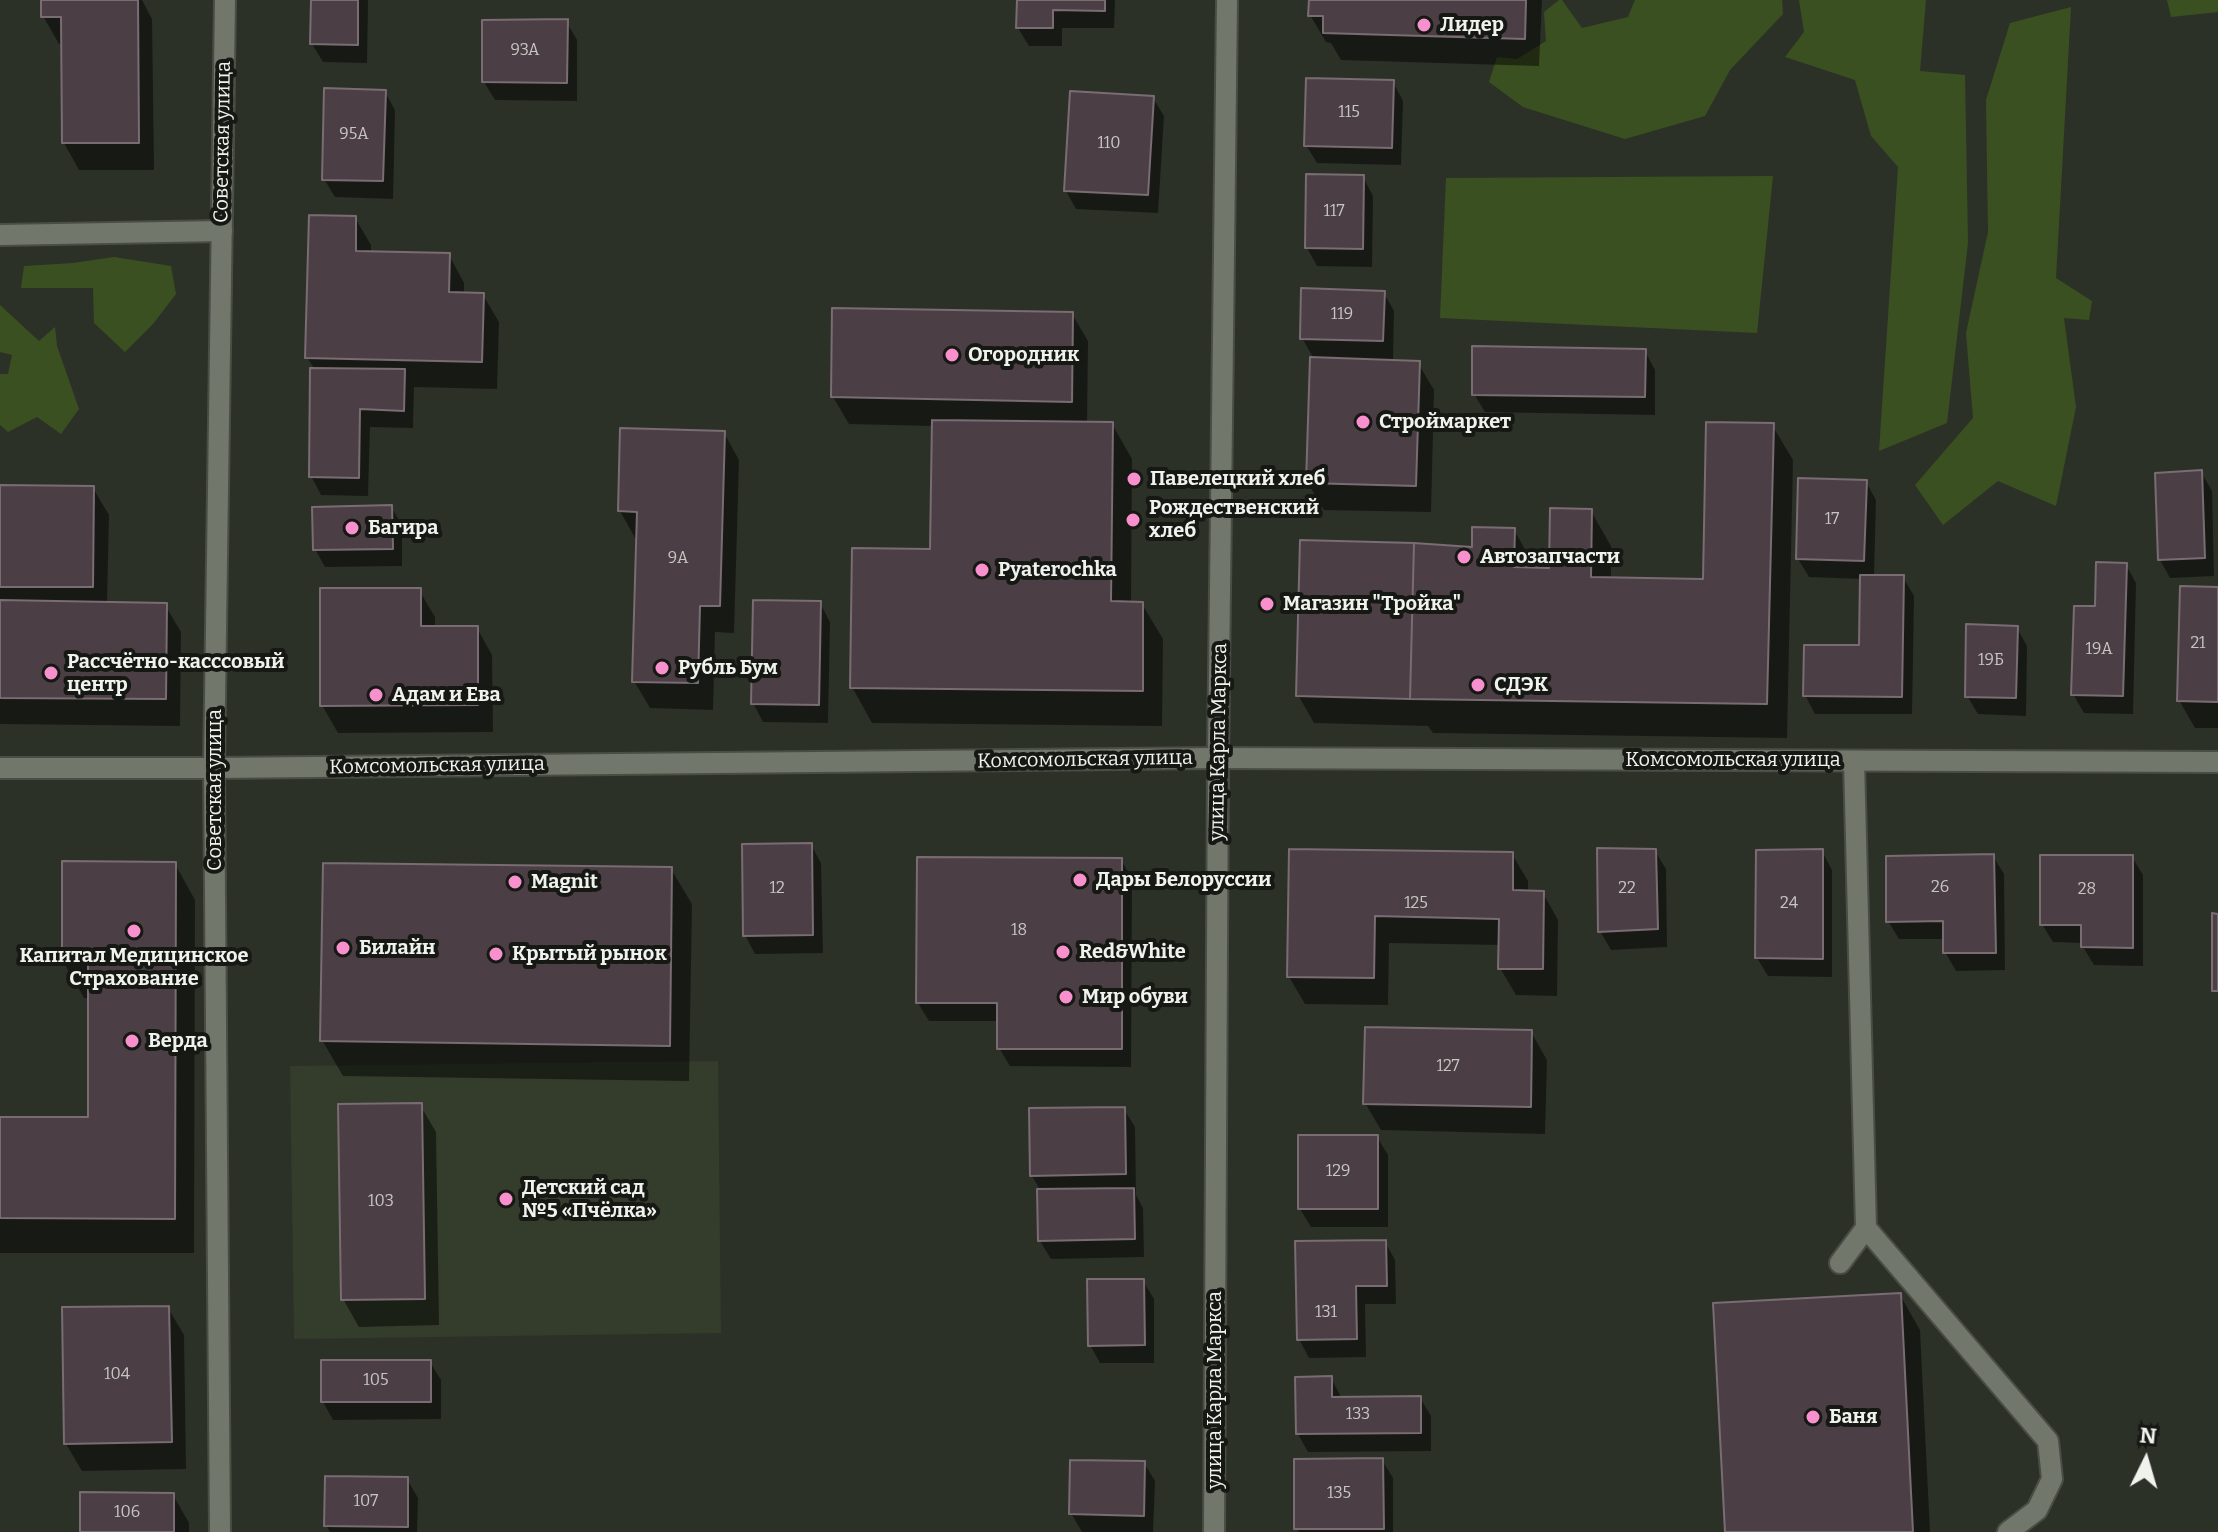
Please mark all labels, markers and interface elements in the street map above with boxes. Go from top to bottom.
place label: Лидер [1440,13,1504,37]
marker: Лидер [1415,16,1433,34]
house number: 93А [511,41,539,61]
street label: Советская улица [210,61,236,223]
house number: 115 [1338,103,1360,123]
house number: 95А [339,125,369,145]
house number: 110 [1097,134,1121,154]
house number: 117 [1324,202,1344,222]
house number: 119 [1331,305,1353,325]
place label: Огородник [968,343,1079,367]
marker: Огородник [943,346,961,364]
place label: Строймаркет [1379,410,1511,434]
marker: Строймаркет [1354,413,1372,431]
place label: Павелецкий хлеб [1150,467,1325,491]
marker: Павелецкий хлеб [1125,470,1143,488]
place label: Рождественский хлеб [1149,496,1319,543]
house number: 17 [1825,510,1839,530]
marker: Рождественский хлеб [1124,511,1142,529]
place label: Багира [368,516,438,540]
marker: Багира [343,519,361,537]
place label: Автозапчасти [1480,545,1620,569]
marker: Автозапчасти [1455,548,1473,566]
house number: 9А [668,549,688,569]
place label: Pyaterochka [998,558,1117,582]
marker: Pyaterochka [973,561,991,579]
place label: Магазин "Тройка" [1283,592,1461,616]
marker: Магазин "Тройка" [1258,595,1276,613]
house number: 21 [2190,634,2206,654]
house number: 19А [2085,640,2113,660]
street label: улица Карла Маркса [1205,643,1233,841]
place label: Рассчётно-касссовый центр [67,650,284,697]
house number: 19Б [1978,651,2004,671]
place label: Рубль Бум [678,656,778,680]
marker: Рубль Бум [653,659,671,677]
marker: Рассчётно-касссовый центр [42,664,60,682]
place label: СДЭК [1494,673,1548,697]
marker: СДЭК [1469,676,1487,694]
place label: Адам и Ева [392,683,501,707]
marker: Адам и Ева [367,686,385,704]
street label: Советская улица [203,709,227,871]
street label: Комсомольская улица [977,746,1193,774]
street label: Комсомольская улица [1625,748,1841,772]
street label: Комсомольская улица [329,752,545,780]
place label: Дары Белоруссии [1096,868,1271,892]
place label: Magnit [531,870,598,894]
marker: Дары Белоруссии [1071,871,1089,889]
marker: Magnit [506,873,524,891]
house number: 26 [1931,878,1949,898]
house number: 12 [769,879,785,899]
house number: 22 [1618,879,1636,899]
house number: 28 [2078,880,2096,900]
house number: 125 [1404,894,1428,914]
house number: 24 [1780,894,1798,914]
house number: 18 [1011,921,1027,941]
marker: Капитал Медицинское Страхование [125,922,143,940]
place label: Билайн [359,936,436,960]
marker: Билайн [334,939,352,957]
place label: Red&White [1079,940,1186,964]
place label: Крытый рынок [512,942,667,966]
marker: Red&White [1054,943,1072,961]
place label: Капитал Медицинское Страхование [19,944,249,991]
marker: Крытый рынок [487,945,505,963]
place label: Мир обуви [1082,985,1188,1009]
marker: Мир обуви [1057,988,1075,1006]
place label: Верда [148,1029,208,1053]
marker: Верда [123,1032,141,1050]
house number: 127 [1436,1057,1460,1077]
house number: 129 [1326,1162,1350,1182]
place label: Детский сад №5 «Пчёлка» [522,1176,657,1223]
marker: Детский сад №5 «Пчёлка» [497,1190,515,1208]
house number: 103 [368,1192,394,1212]
street label: улица Карла Маркса [1203,1291,1227,1489]
house number: 131 [1315,1303,1337,1323]
house number: 104 [104,1365,130,1385]
house number: 105 [363,1371,389,1391]
house number: 133 [1346,1405,1370,1425]
place label: Баня [1829,1405,1878,1429]
marker: Баня [1804,1408,1822,1426]
north arrow [2106,1420,2186,1500]
text: N [2138,1421,2158,1450]
house number: 135 [1327,1484,1351,1504]
house number: 107 [354,1492,378,1512]
house number: 106 [114,1503,140,1523]

